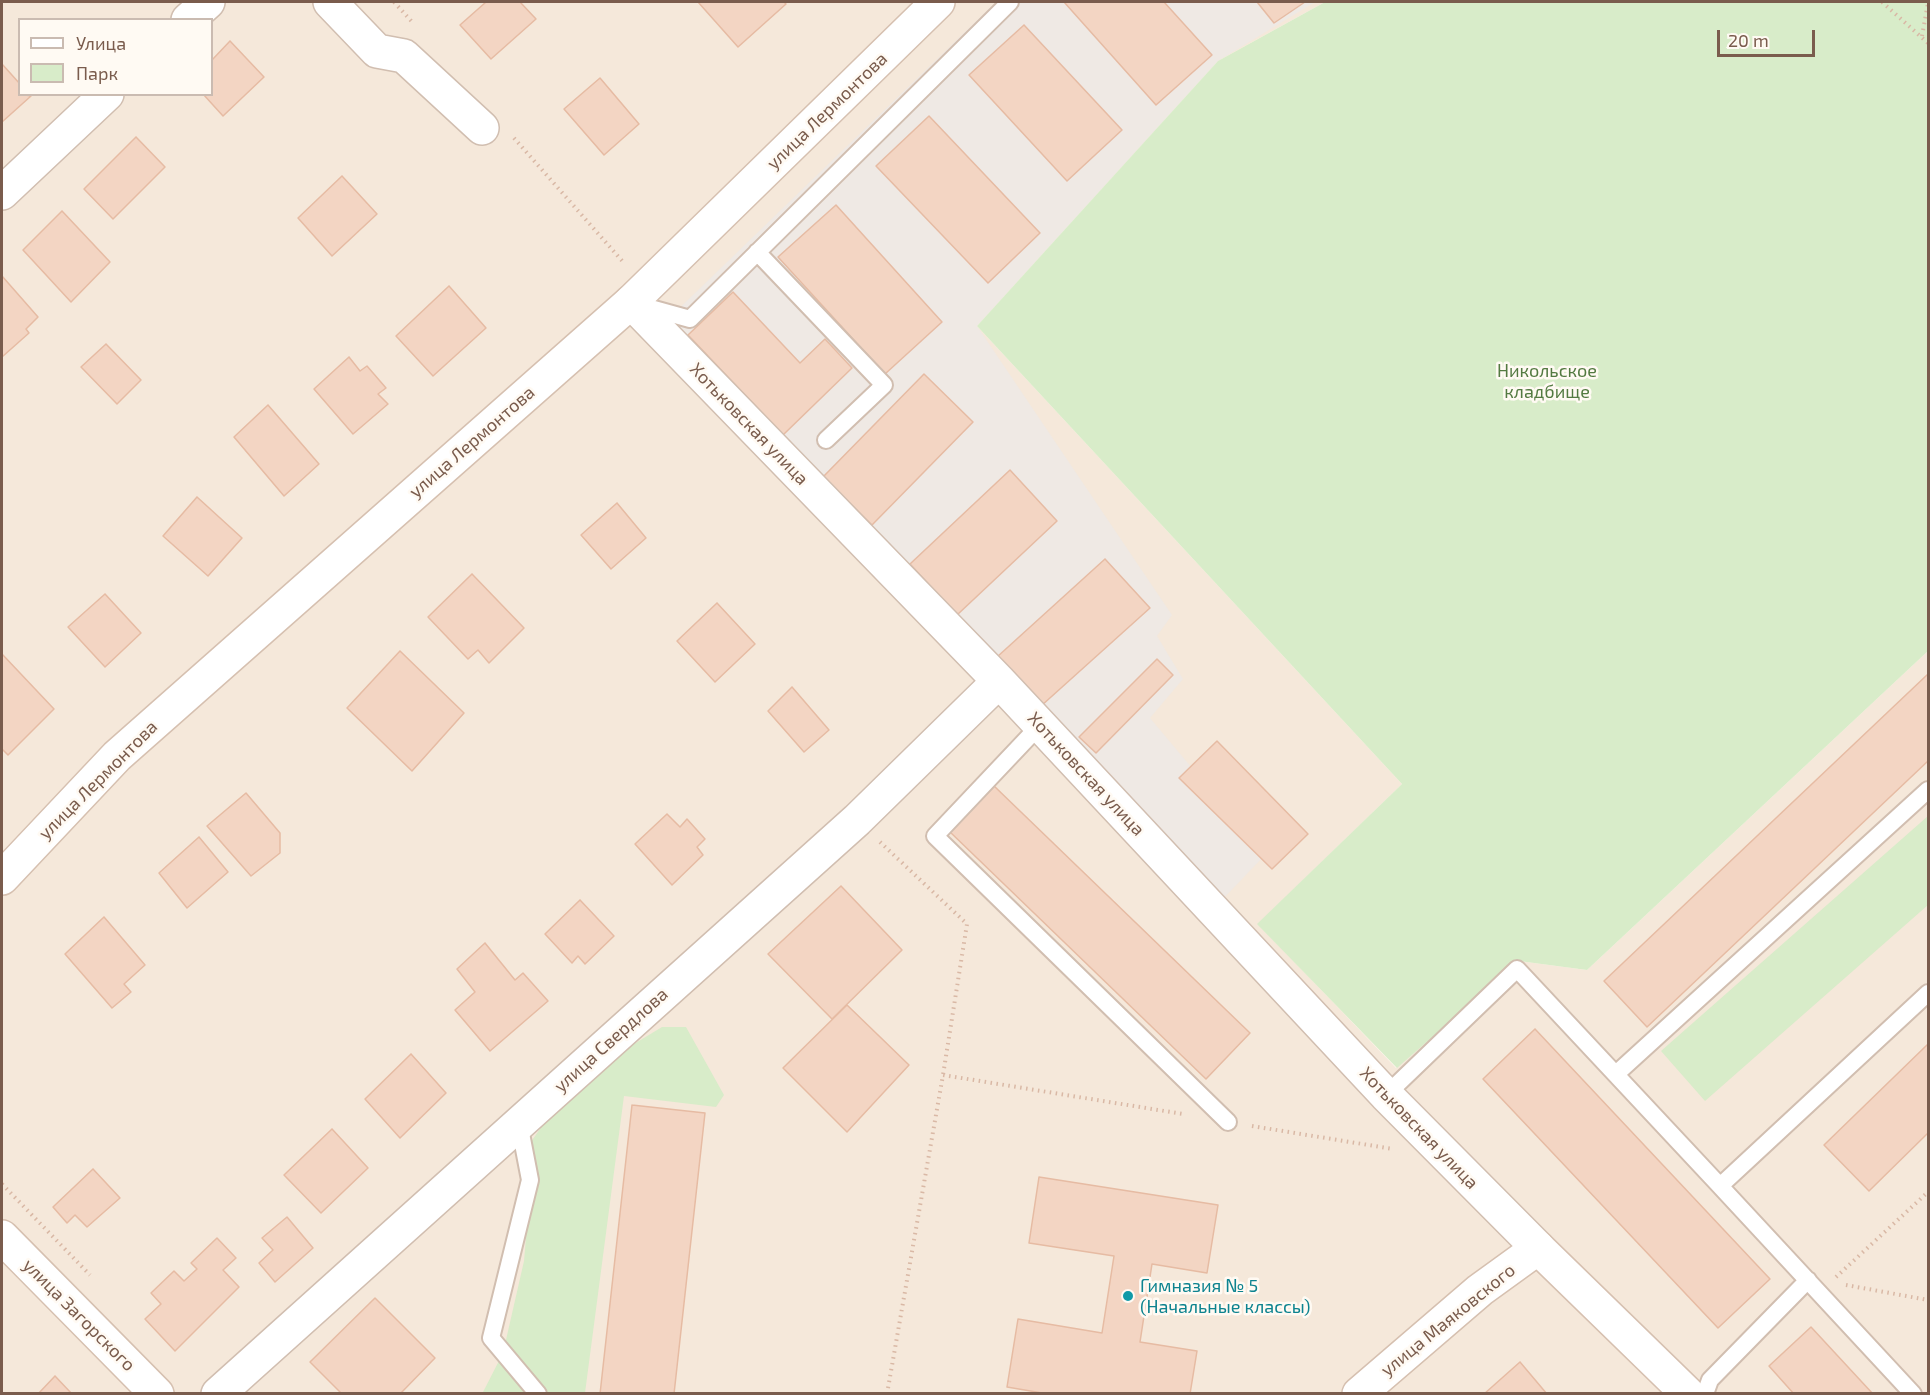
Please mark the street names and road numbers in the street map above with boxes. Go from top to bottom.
street label: улица Лермонтова [762,48,892,174]
street label: Хотьковская улица [685,358,813,490]
street label: улица Лермонтова [405,382,539,502]
street label: Хотьковская улица [1023,708,1149,840]
street label: улица Лермонтова [34,716,162,844]
street label: улица Свердлова [550,983,672,1097]
street label: Хотьковская улица [1355,1062,1483,1194]
street label: улица Загорского [18,1254,140,1376]
street label: улица Маяковского [1376,1259,1520,1381]

